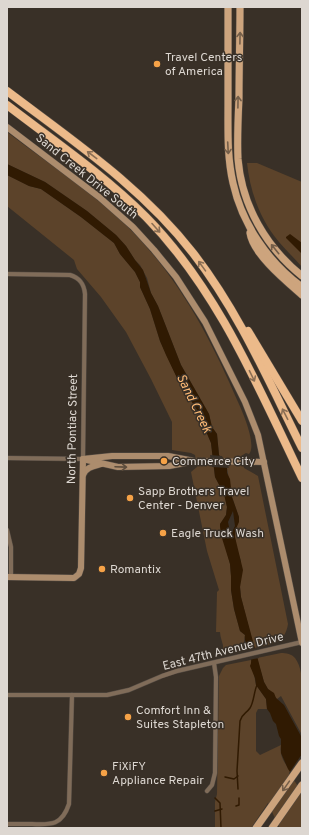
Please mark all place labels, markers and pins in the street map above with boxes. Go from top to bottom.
place label: Travel Centers of America [165,50,242,80]
marker: Travel Centers of America [152,59,162,69]
place label: Commerce City [172,454,255,470]
marker: Commerce City [159,456,169,466]
place label: Sapp Brothers Travel Center - Denver [138,484,249,514]
marker: Sapp Brothers Travel Center - Denver [125,493,135,503]
place label: Eagle Truck Wash [171,526,264,542]
marker: Eagle Truck Wash [158,528,168,538]
place label: Romantix [110,562,161,578]
marker: Romantix [97,564,107,574]
place label: Comfort Inn & Suites Stapleton [136,703,224,733]
marker: Comfort Inn & Suites Stapleton [123,712,133,722]
place label: FiXiFY Appliance Repair [112,759,204,789]
marker: FiXiFY Appliance Repair [99,768,109,778]

